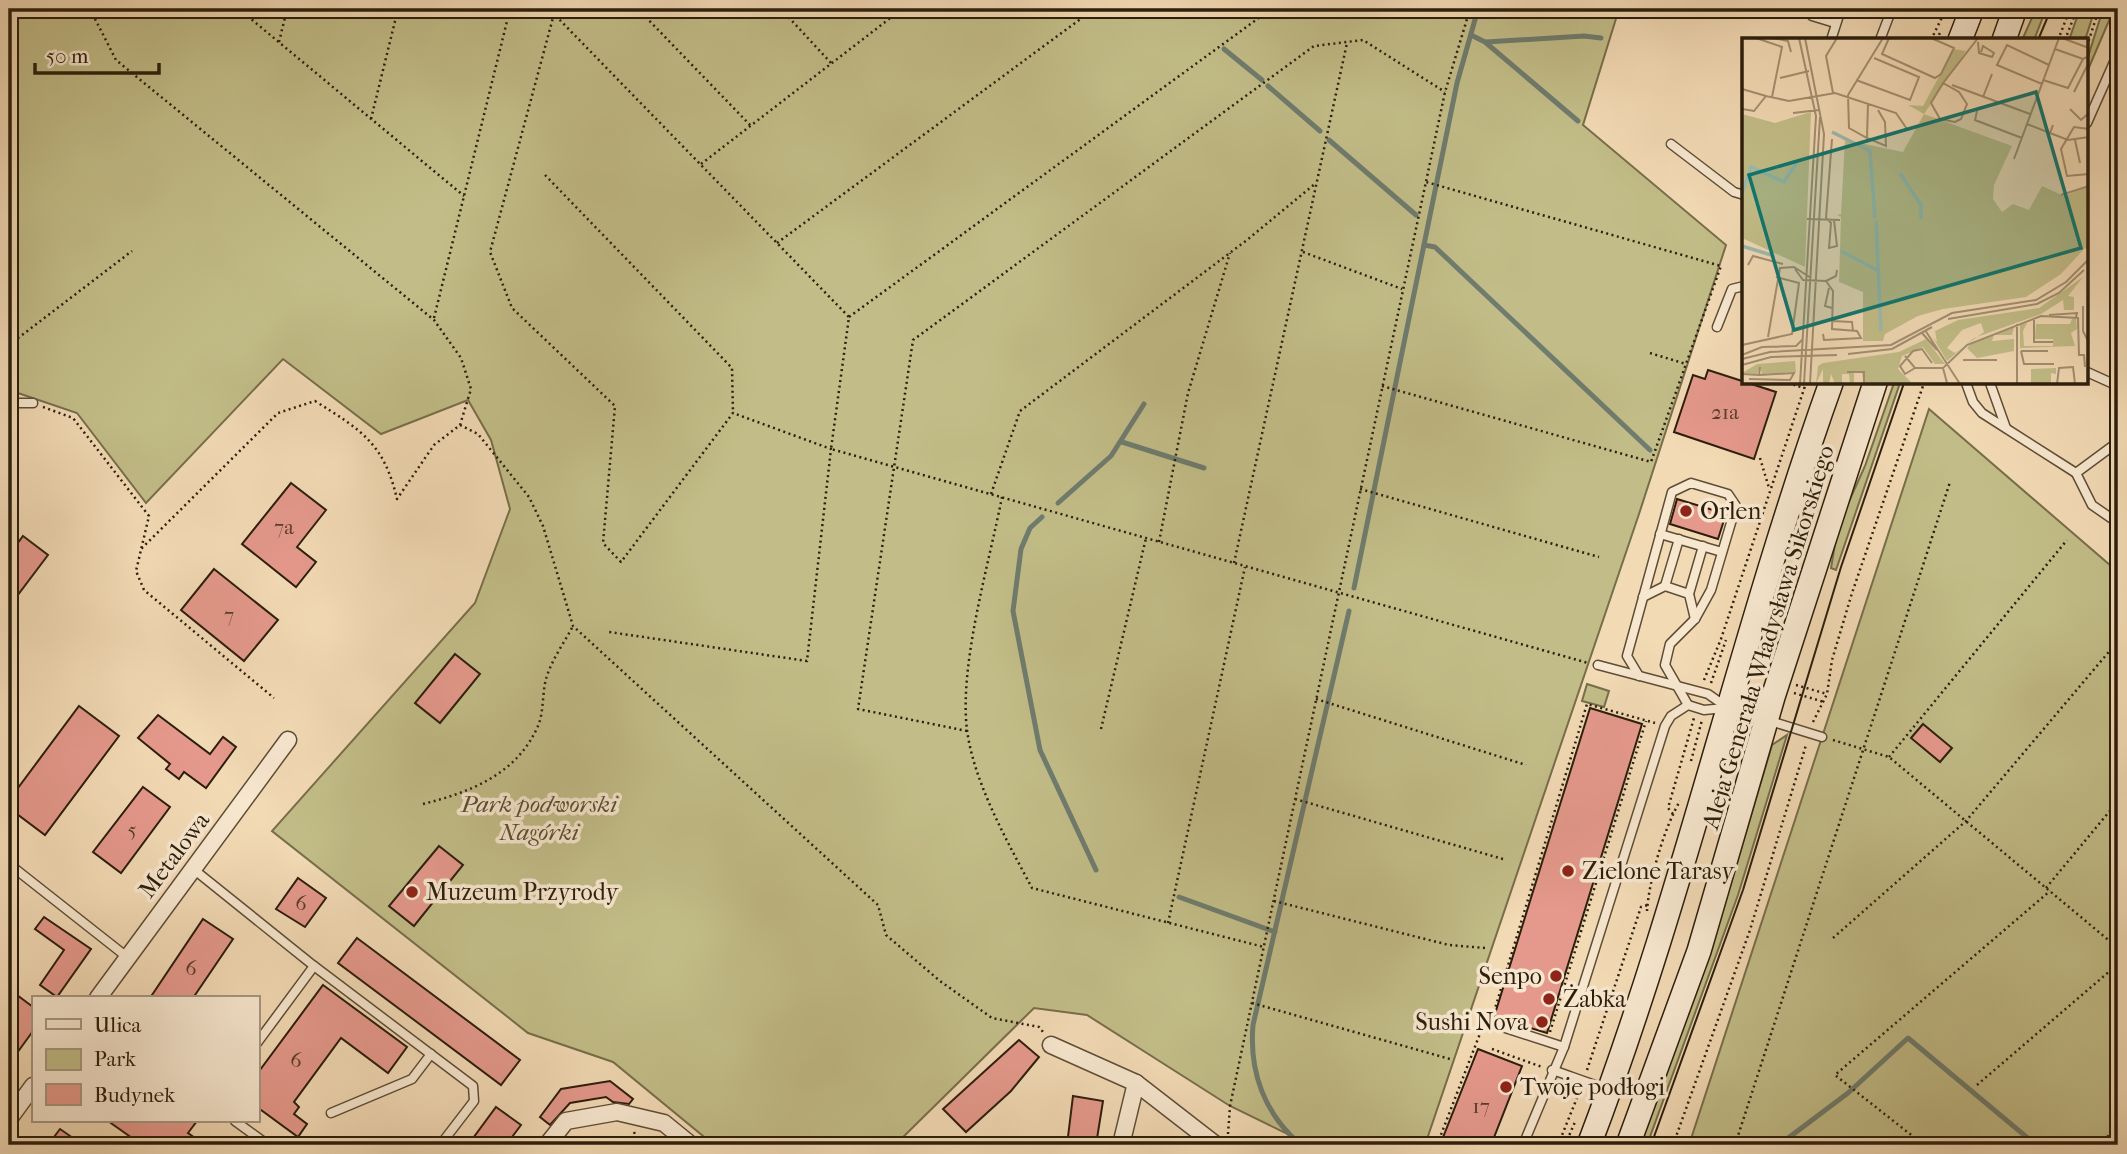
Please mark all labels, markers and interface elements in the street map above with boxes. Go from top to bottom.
scale bar [35,32,159,76]
inset map [1742,38,2088,385]
text: 50 m [46,44,89,68]
house number: 21a [1711,400,1739,424]
street label: Aleja Generała Władysława Sikorskiego [1696,442,1840,833]
place label: Orlen [1700,497,1761,525]
marker: Orlen [1678,503,1694,519]
house number: 7a [274,515,294,539]
house number: 7 [224,603,234,627]
park label: Park podworski Nagórki [460,790,619,846]
street label: Metalowa [133,806,216,903]
house number: 5 [127,818,137,842]
place label: Zielone Tarasy [1582,857,1736,885]
marker: Zielone Tarasy [1560,863,1576,879]
place label: Muzeum Przyrody [426,878,619,906]
marker: Muzeum Przyrody [404,884,420,900]
house number: 6 [295,891,307,915]
house number: 6 [185,956,197,980]
place label: Senpo [1479,962,1542,990]
marker: Senpo [1548,968,1564,984]
place label: Żabka [1563,984,1627,1013]
marker: Żabka [1541,991,1557,1007]
legend [32,996,259,1122]
place label: Sushi Nova [1415,1008,1529,1036]
text: Ulica [94,1013,141,1037]
marker: Sushi Nova [1534,1014,1550,1030]
text: Park [94,1047,136,1071]
house number: 6 [290,1048,302,1072]
place label: Twoje podłogi [1520,1073,1665,1101]
marker: Twoje podłogi [1498,1079,1514,1095]
text: Budynek [94,1083,175,1107]
house number: 17 [1472,1094,1490,1118]

